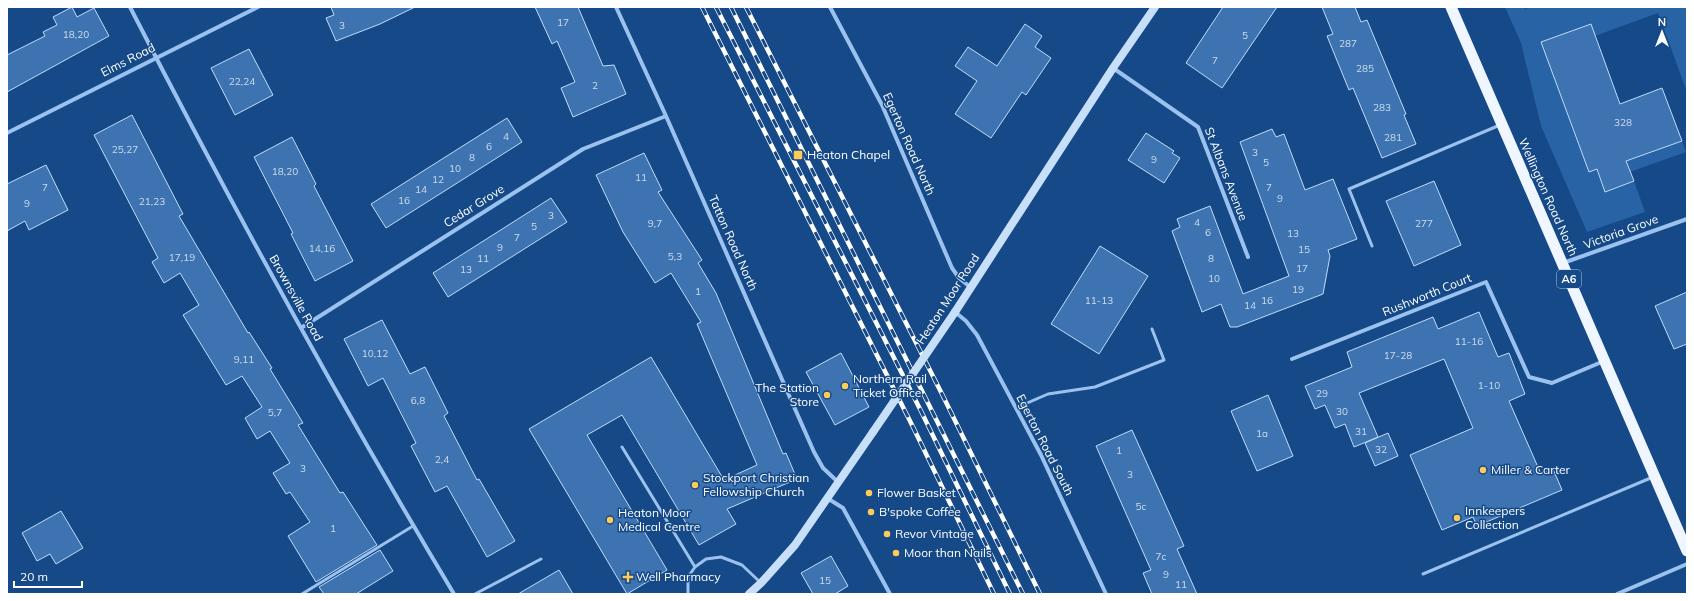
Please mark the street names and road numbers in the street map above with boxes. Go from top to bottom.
street label: Elms Road [98,39,157,80]
street label: Egerton Road North [880,90,939,197]
street label: St Albans Avenue [1202,125,1251,223]
street label: Wellington Road North [1516,136,1581,258]
street label: Cedar Grove [441,181,507,230]
street label: Tatton Road North [706,193,761,293]
street label: Victoria Grove [1581,211,1660,252]
street label: Heaton Moor Road [913,251,982,347]
street label: Brownsville Road [266,252,326,344]
street label: Rushworth Court [1380,270,1474,319]
road number: A6 [1557,270,1581,288]
street label: Egerton Road South [1013,392,1077,498]

